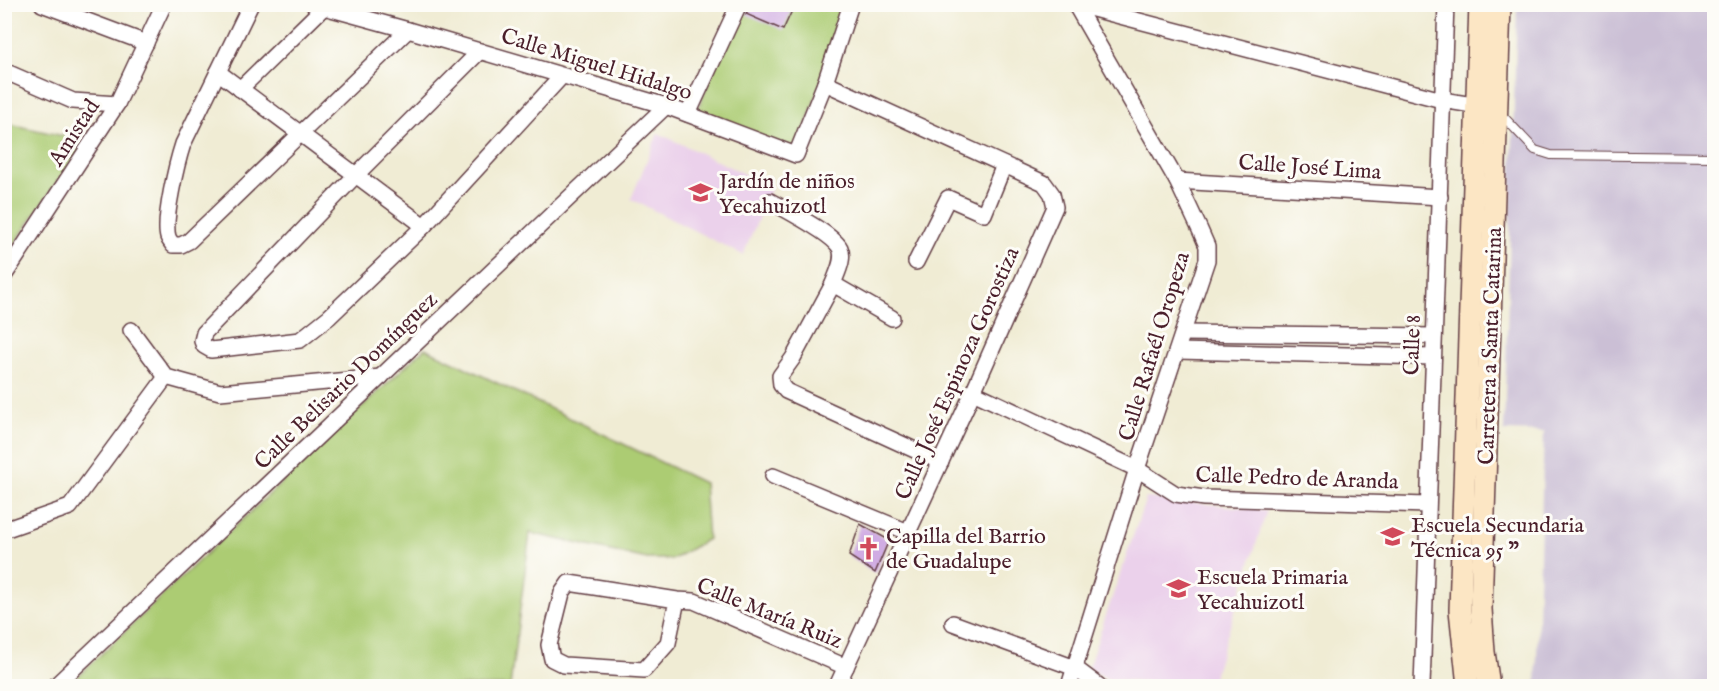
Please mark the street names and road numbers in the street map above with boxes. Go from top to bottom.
street label: Calle Miguel Hidalgo [497,22,696,107]
street label: Amistad [42,94,107,173]
street label: Calle José Lima [1238,149,1383,187]
street label: Carretera a Santa Catarina [1473,226,1509,465]
street label: Calle José Espinoza Gorostiza [889,243,1027,505]
street label: Calle Rafaél Oropeza [1113,248,1197,445]
street label: Calle Belisario Domínguez [249,287,444,476]
street label: Calle 8 [1398,314,1428,376]
street label: Calle Pedro de Aranda [1195,461,1399,497]
street label: Calle María Ruiz [692,572,846,656]

